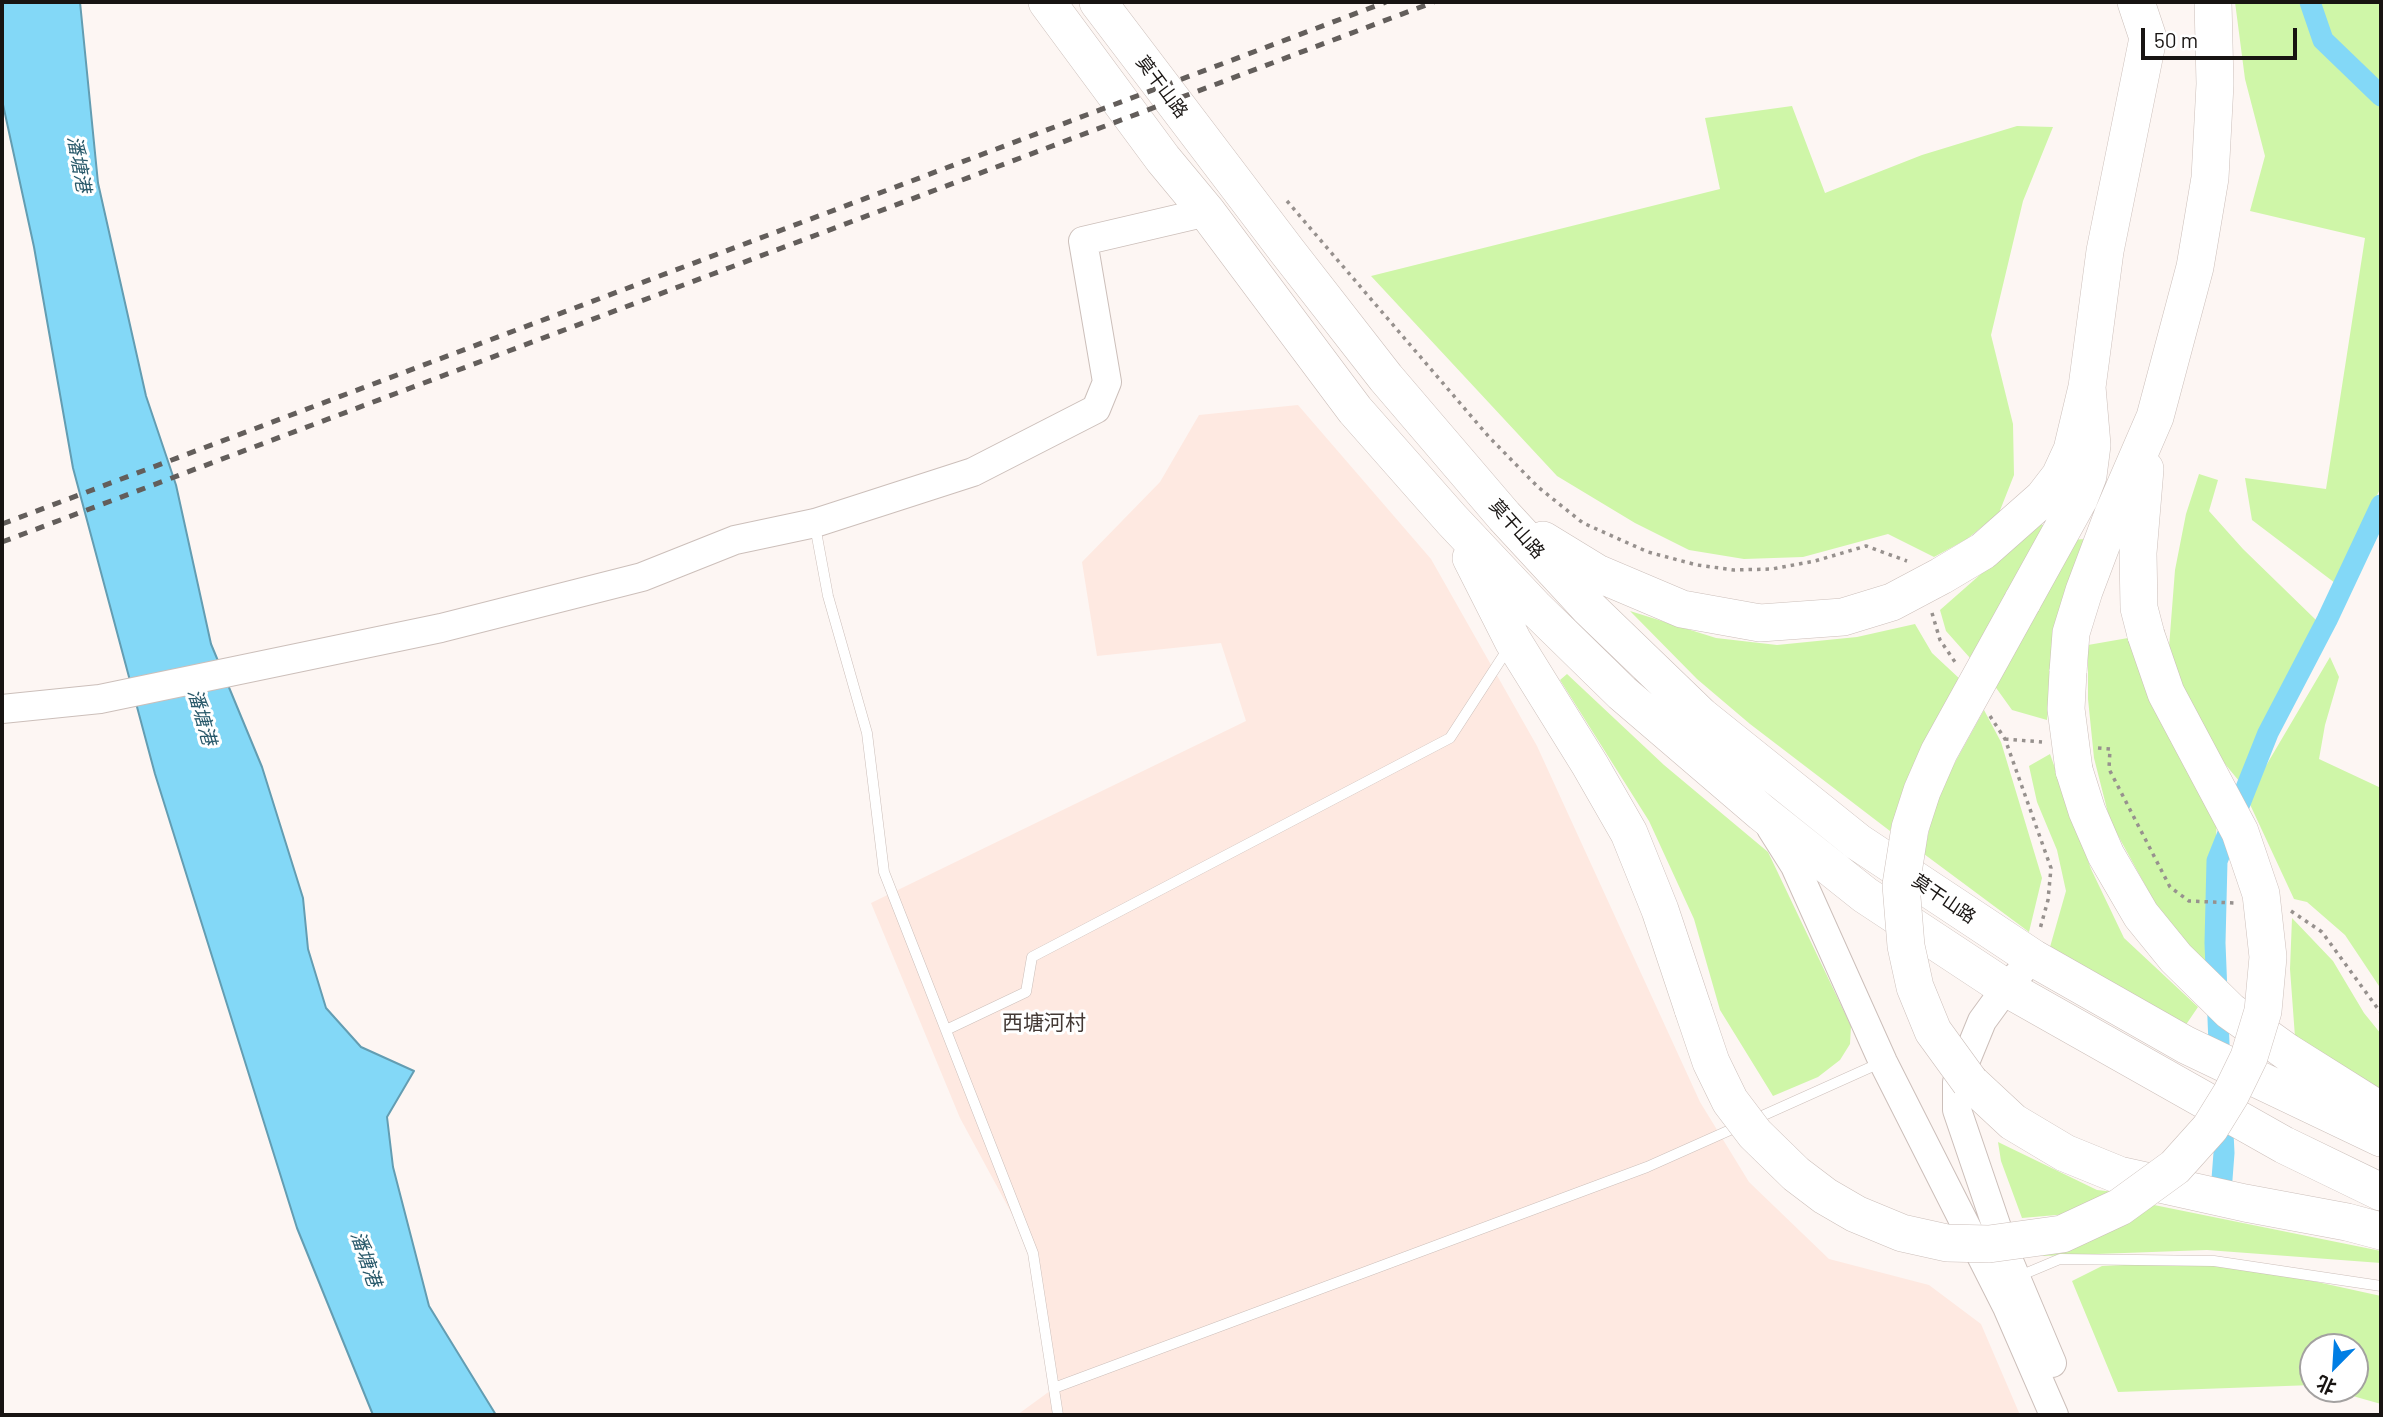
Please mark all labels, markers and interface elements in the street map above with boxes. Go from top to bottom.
scale bar [2145,14,2301,58]
text: 50 m [2154,27,2198,52]
street label: 莫干山路 [1132,52,1192,122]
water label: 潘塘港 [63,134,95,194]
street label: 莫干山路 [1485,495,1549,563]
water label: 潘塘港 [183,686,221,748]
street label: 莫干山路 [1908,870,1980,928]
district label: 西塘河村 [1002,1010,1086,1036]
water label: 潘塘港 [346,1228,386,1290]
north arrow [2299,1333,2369,1403]
text: 北 [2313,1371,2339,1400]

